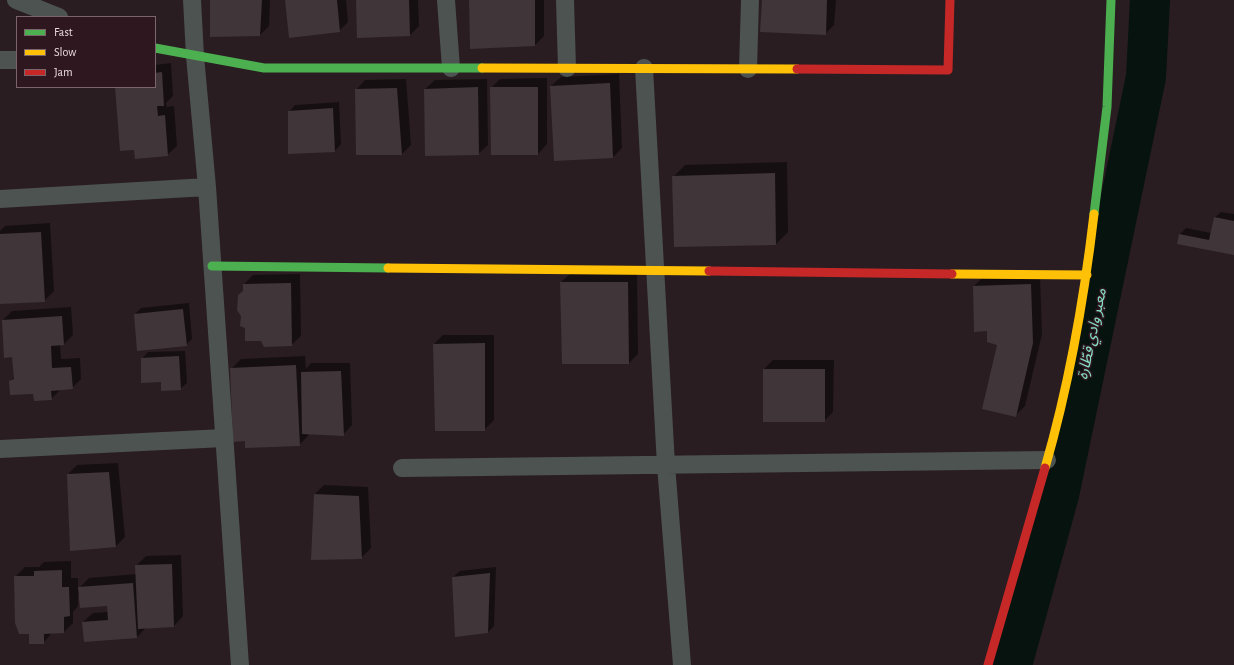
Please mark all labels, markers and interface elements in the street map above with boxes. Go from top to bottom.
legend [16,16,156,88]
text: Fast [54,26,73,38]
text: Slow [54,46,76,58]
text: Jam [54,66,73,78]
water label: معبر وادي قطّارة [1074,287,1110,381]

